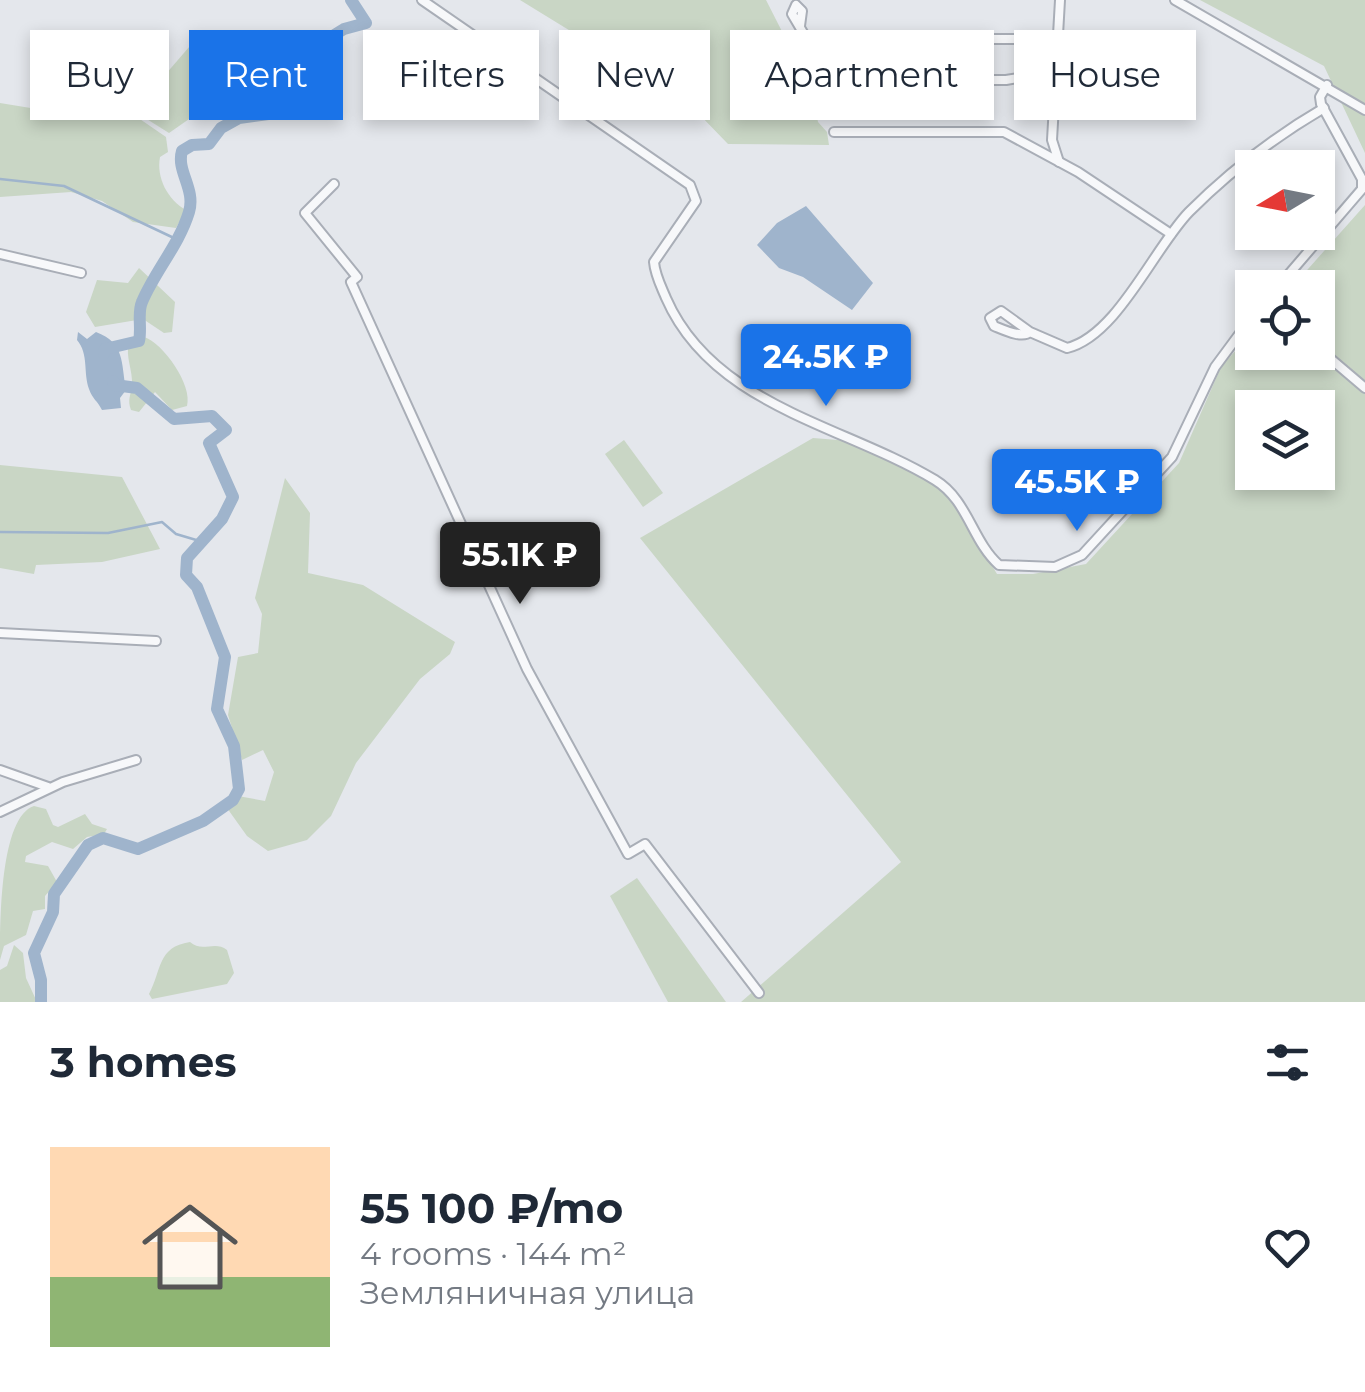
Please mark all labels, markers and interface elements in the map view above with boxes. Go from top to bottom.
chip: Buy [30,30,169,120]
chip: Rent [189,30,343,120]
chip: Filters [363,30,539,120]
chip: New [559,30,710,120]
chip: Apartment [730,30,994,120]
chip: House [1014,30,1196,120]
north arrow [1235,150,1335,250]
map controls [1235,150,1335,490]
button: locate [1235,270,1335,370]
pin: 24.5K ₽ [734,324,918,409]
text: 24.5K ₽ [763,337,889,376]
button: layers [1235,390,1335,490]
pin: 45.5K ₽ [985,449,1169,534]
text: 45.5K ₽ [1014,462,1140,501]
pin: 55.1K ₽ [428,522,612,607]
text: 55.1K ₽ [462,535,578,574]
icon: filters [1260,1035,1315,1090]
text: 3 homes [50,1036,236,1088]
text: 55 100 ₽/mo [360,1182,623,1234]
icon: home [130,1187,250,1307]
icon: heart [1260,1220,1315,1275]
text: 4 rooms · 144 m² [360,1234,626,1273]
text: Земляничная улица [360,1273,695,1312]

